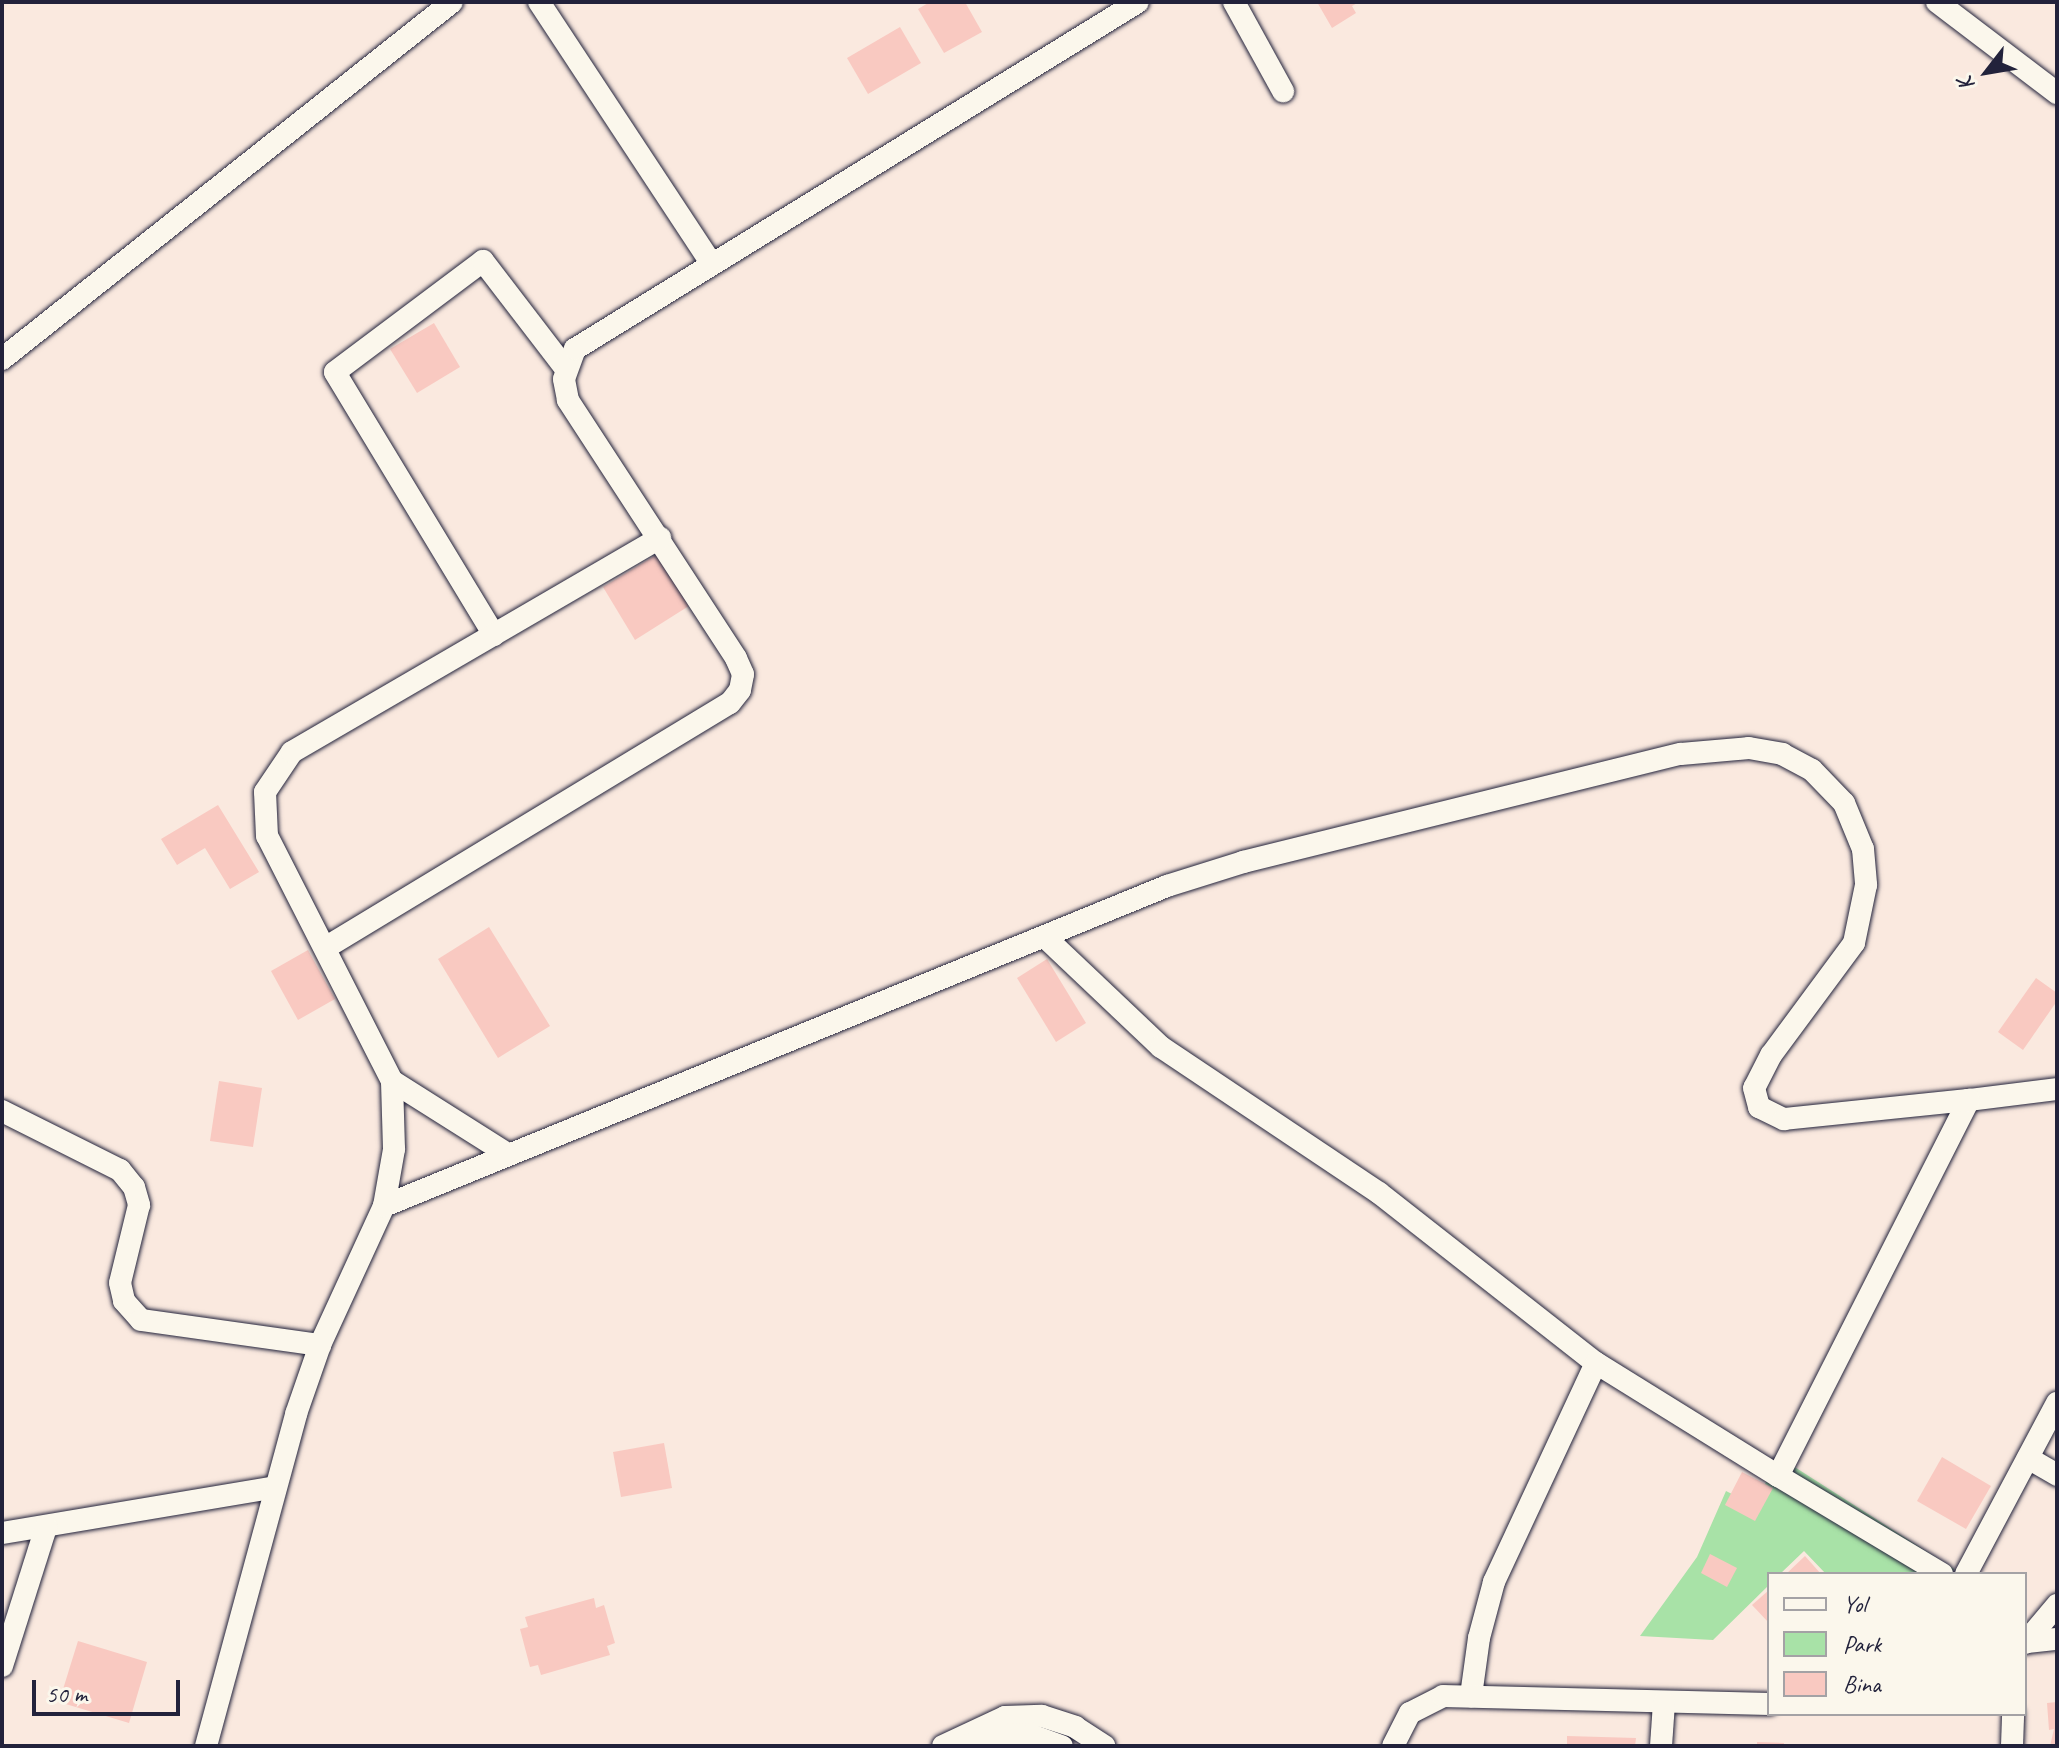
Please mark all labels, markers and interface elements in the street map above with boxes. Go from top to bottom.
north arrow [1947,32,2027,112]
text: K [1952,72,1981,96]
legend [1767,1572,2027,1716]
text: Yol [1843,1589,1866,1619]
text: Park [1843,1629,1881,1659]
scale bar [36,1664,184,1714]
text: Bina [1843,1669,1881,1699]
text: 50 m [46,1679,87,1709]

